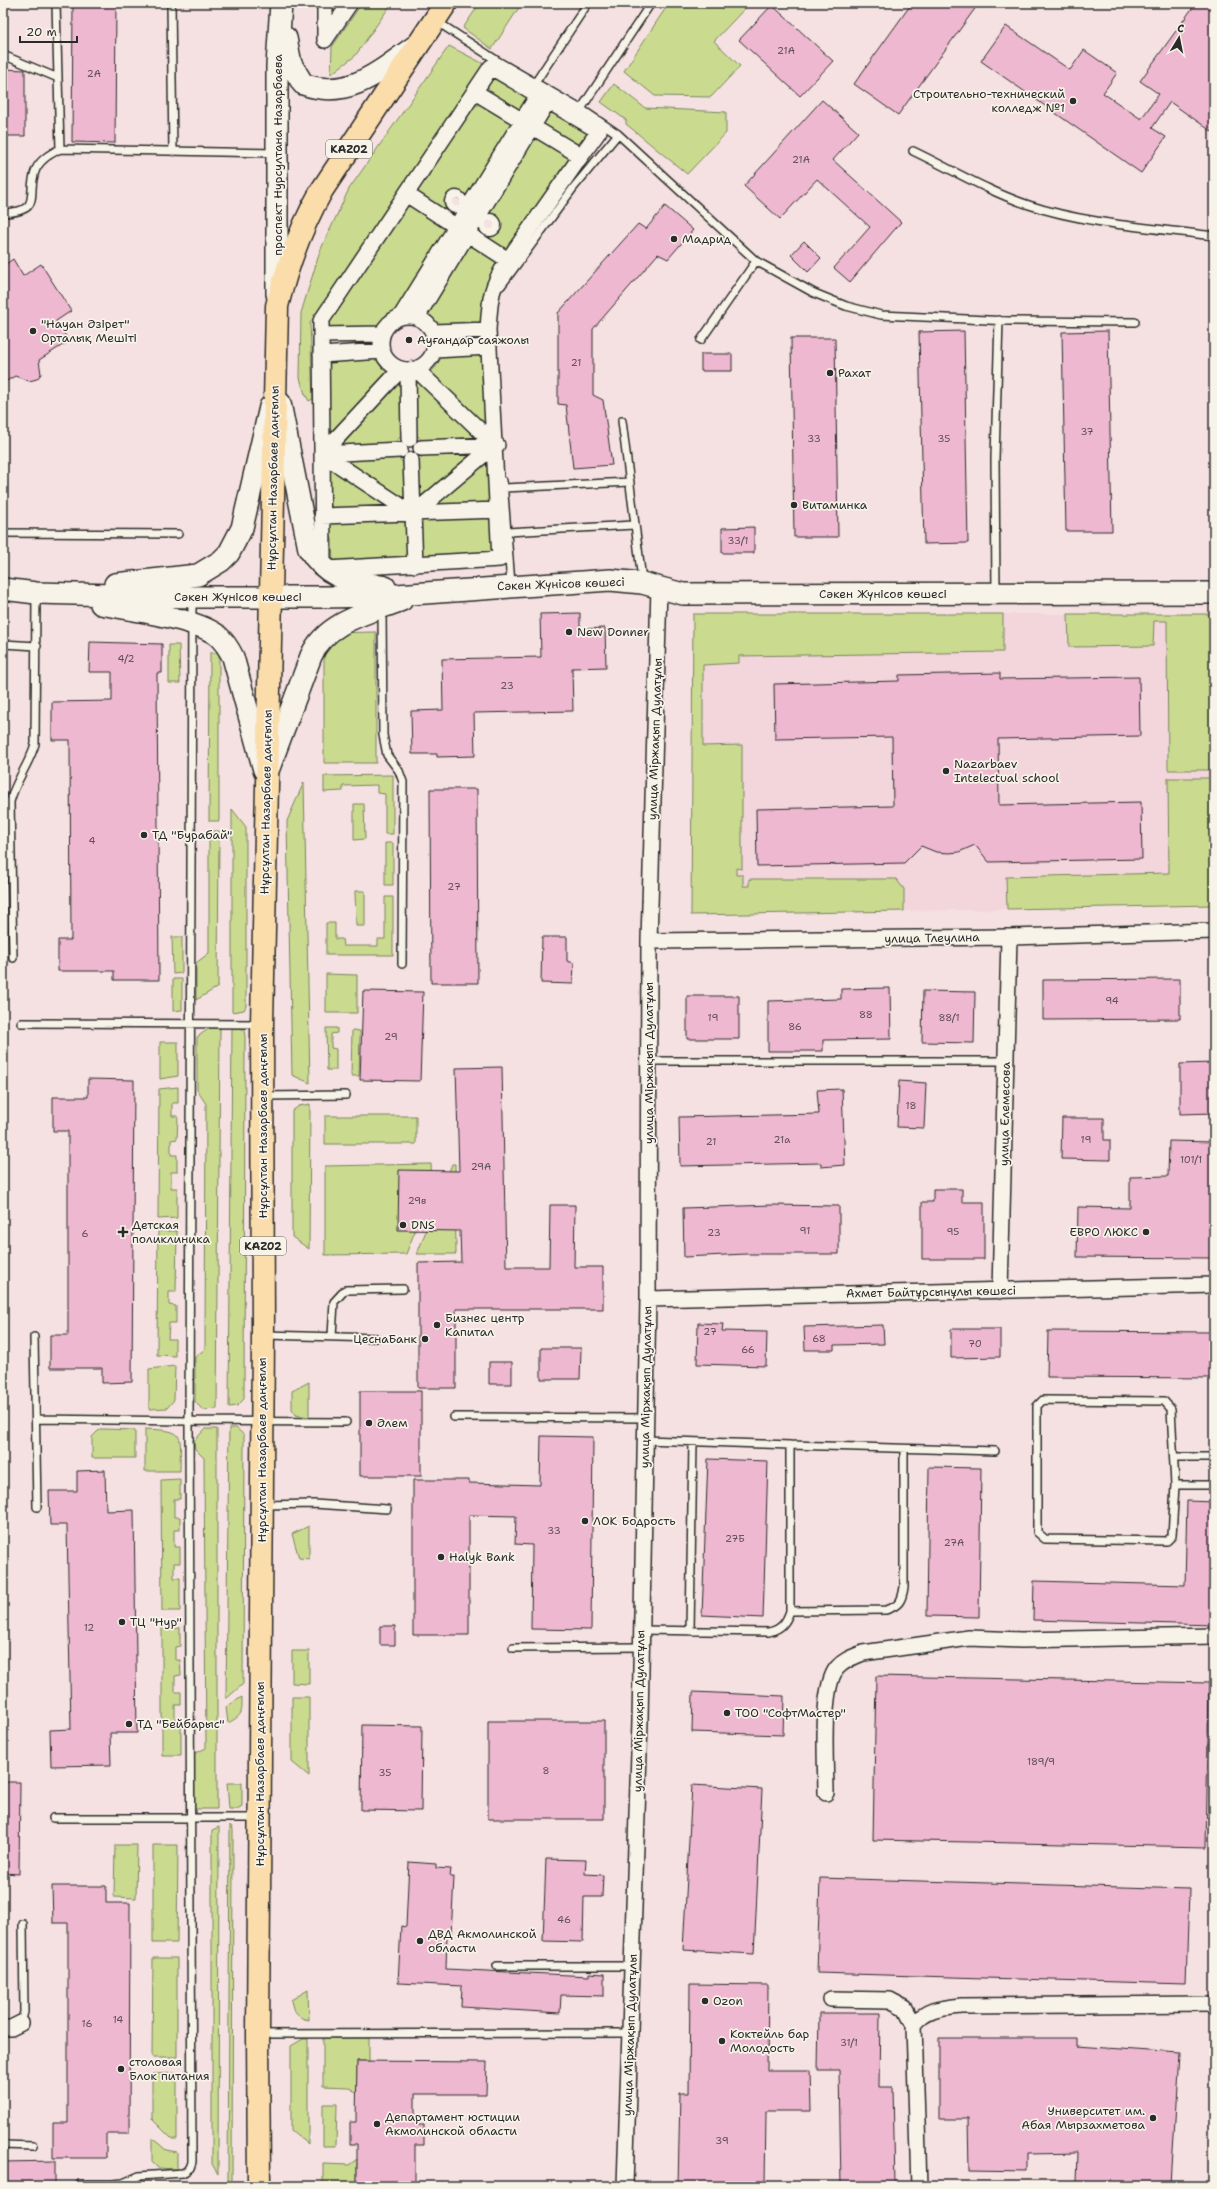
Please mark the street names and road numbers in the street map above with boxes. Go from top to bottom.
street label: проспект Нурсултана Назарбаева [270,54,286,256]
road number: KАZ02 [326,140,372,158]
street label: Нұрсұлтан Назарбаев даңғылы [263,385,283,571]
street label: Сәкен Жүнісов көшесі [497,574,625,594]
street label: Сәкен Жүнісов көшесі [819,586,947,602]
street label: Сәкен Жүнісов көшесі [174,589,302,605]
street label: улица Міржақып Дулатұлы [644,658,666,820]
street label: Нұрсұлтан Назарбаев даңғылы [256,709,276,895]
street label: улица Тлеулина [884,929,980,947]
street label: улица Міржақып Дулатұлы [641,982,657,1144]
street label: Нұрсұлтан Назарбаев даңғылы [255,1033,271,1219]
street label: улица Елемесова [996,1061,1014,1166]
road number: KАZ02 [240,1237,286,1255]
street label: Ахмет Байтұрсынұлы көшесі [846,1283,1016,1301]
street label: улица Міржақып Дулатұлы [637,1306,655,1468]
street label: Нұрсұлтан Назарбаев даңғылы [254,1357,270,1543]
street label: улица Міржақып Дулатұлы [630,1630,648,1792]
street label: Нұрсұлтан Назарбаев даңғылы [252,1681,268,1867]
street label: улица Міржақып Дулатұлы [619,1954,641,2116]

